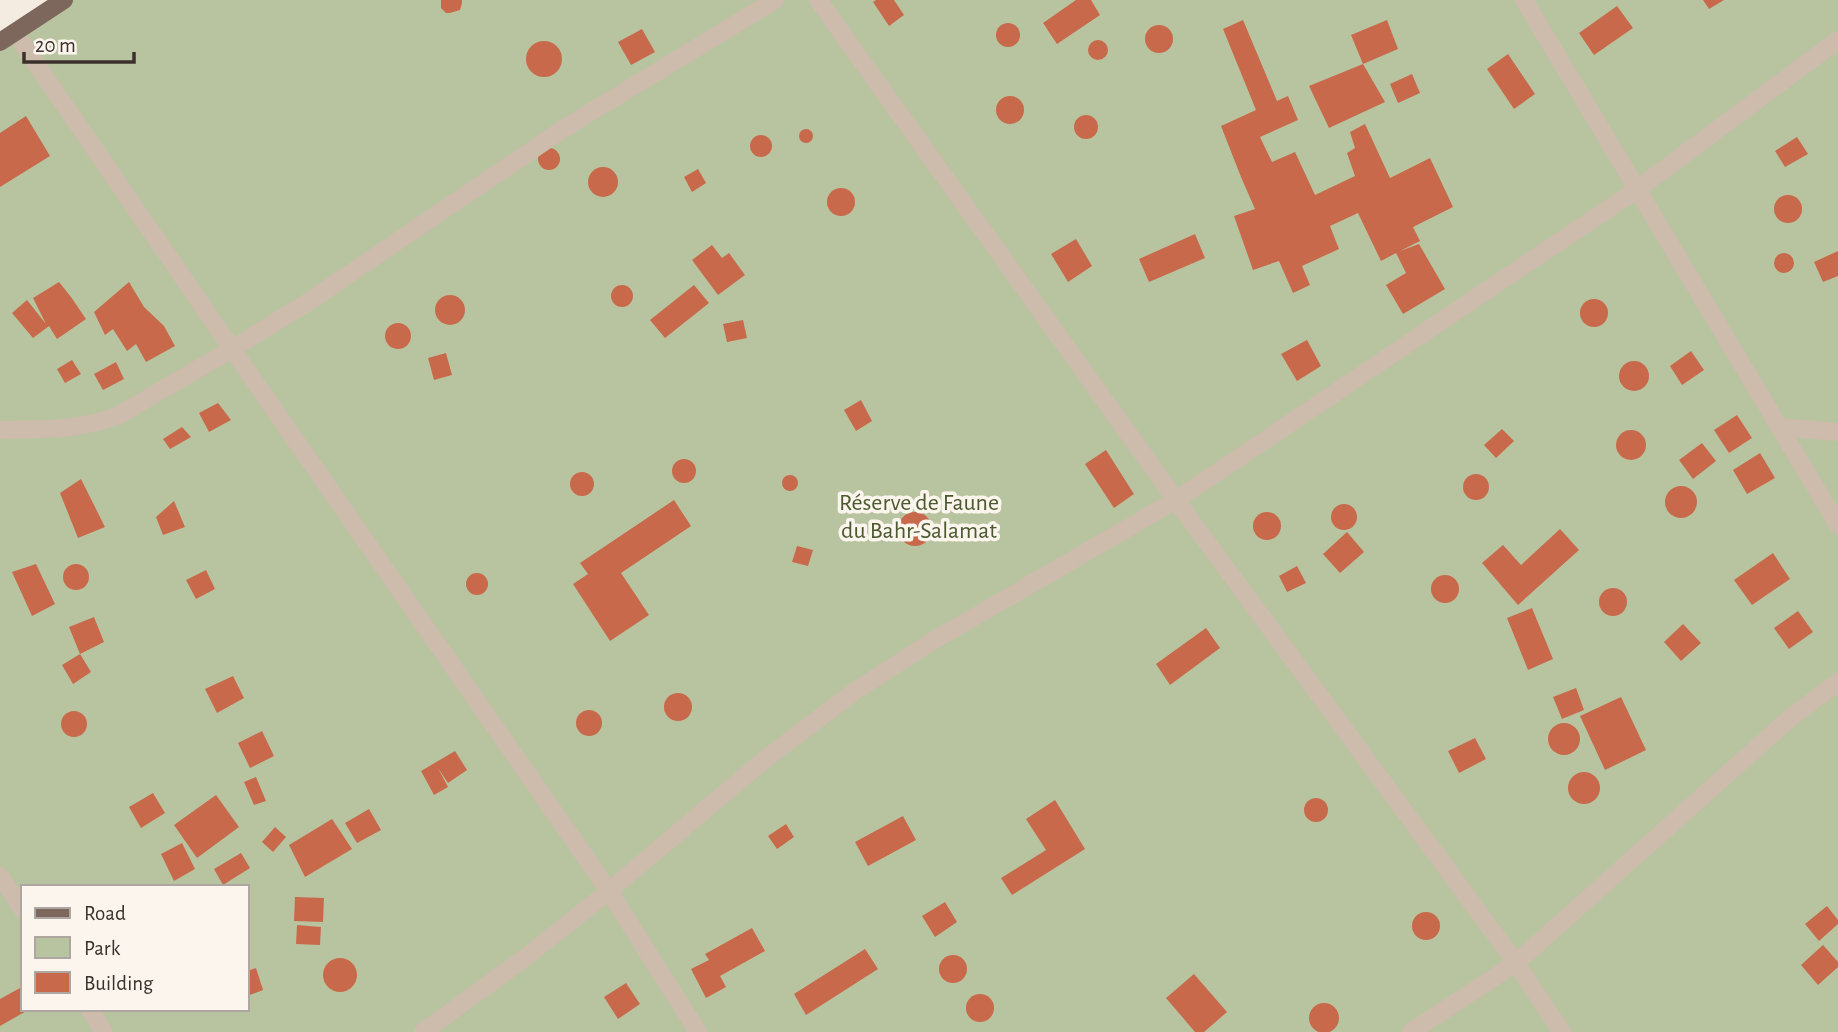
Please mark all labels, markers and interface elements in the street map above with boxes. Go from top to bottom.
scale bar [24,21,135,65]
text: 20 m [35,35,76,56]
park label: Réserve de Faune du Bahr-Salamat [839,491,999,543]
legend [21,885,248,1011]
text: Road [84,903,126,924]
text: Park [84,938,121,959]
text: Building [84,973,154,994]

